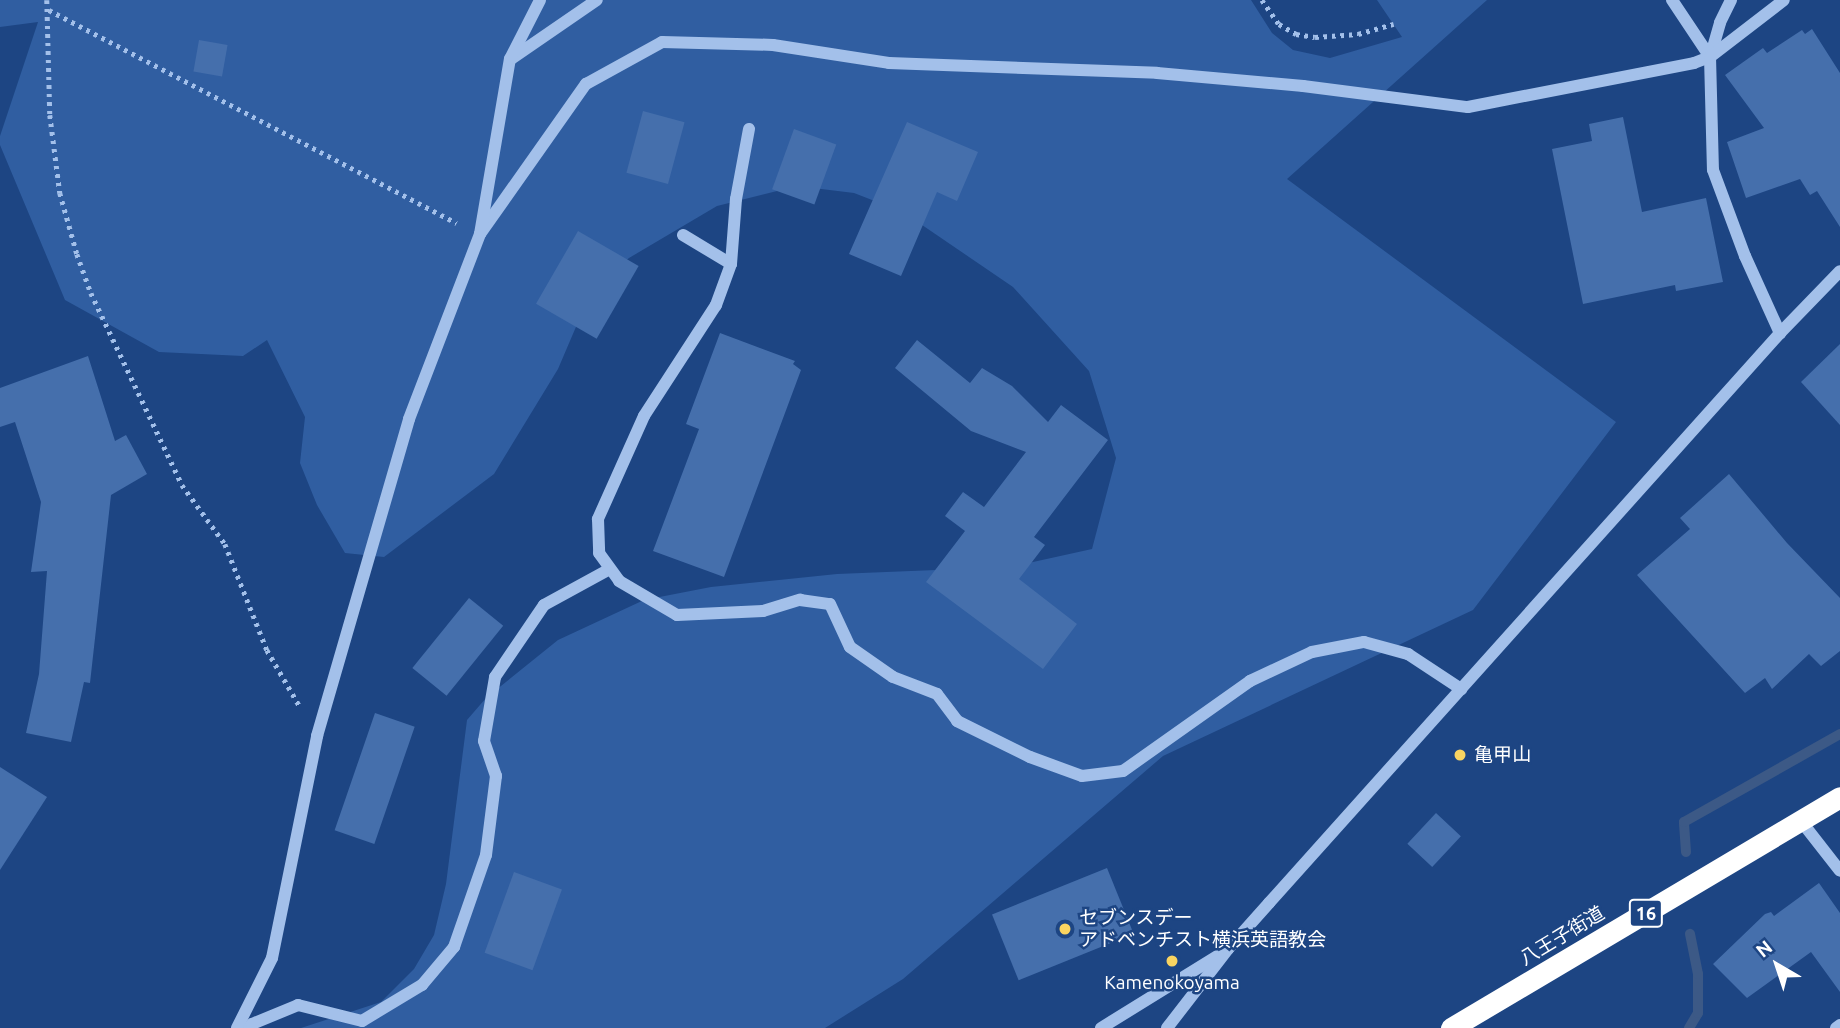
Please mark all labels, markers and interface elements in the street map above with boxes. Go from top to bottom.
place label: 亀甲山 [1474,744,1531,766]
marker: 亀甲山 [1452,747,1468,763]
road number: 16 [1628,898,1664,928]
street label: 八王子街道 [1515,902,1609,970]
place label: セブンスデー アドベンチスト横浜英語教会 [1079,907,1326,951]
marker: セブンスデー アドベンチスト横浜英語教会 [1057,921,1073,937]
north arrow [1742,930,1812,1000]
text: N [1751,936,1776,962]
marker: Kamenokoyama [1164,953,1180,969]
place label: Kamenokoyama [1104,972,1240,994]

